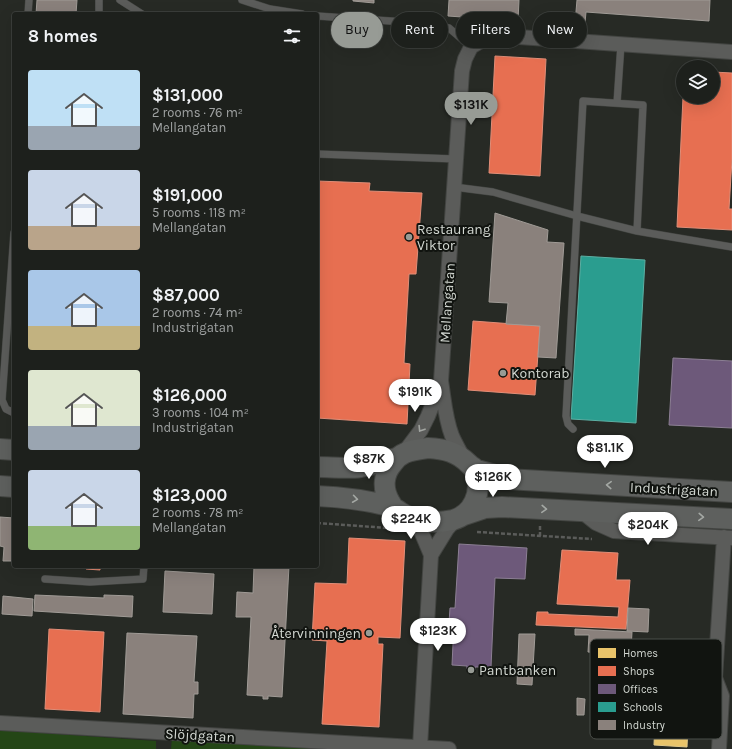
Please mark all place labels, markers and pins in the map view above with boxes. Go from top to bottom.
pin: $131K [443,92,499,126]
place label: Restaurang Viktor [417,221,491,254]
marker: Restaurang Viktor [404,232,414,242]
place label: Kontorab [511,365,570,382]
marker: Kontorab [498,368,508,378]
pin: $191K [387,379,443,413]
pin: $81.1K [572,435,638,469]
pin: $87K [345,446,393,480]
pin: $126K [465,464,521,498]
pin: $224K [383,506,439,540]
pin: $204K [620,512,676,546]
pin: $123K [410,618,466,652]
place label: Återvinningen [271,625,361,642]
marker: Återvinningen [364,628,374,638]
place label: Pantbanken [479,662,556,679]
marker: Pantbanken [466,665,476,675]

